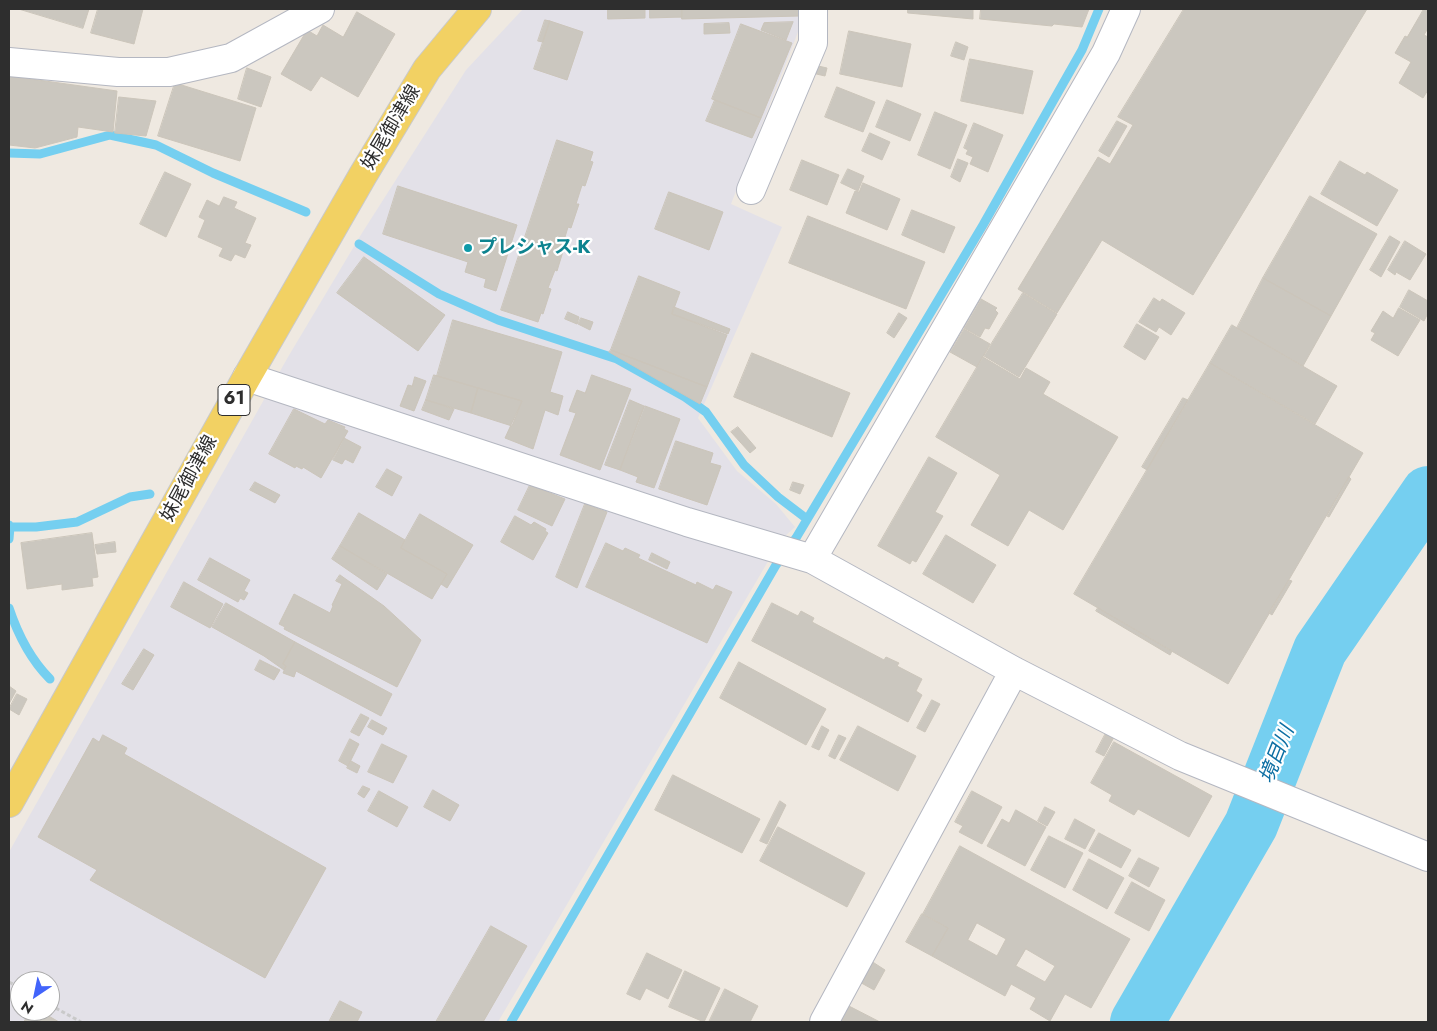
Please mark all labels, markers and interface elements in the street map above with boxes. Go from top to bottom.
street label: 妹尾御津線 [358,81,426,175]
place label: プレシャス-K [478,237,590,259]
marker: プレシャス-K [462,242,474,254]
road number: 61 [218,384,250,416]
street label: 妹尾御津線 [157,432,223,526]
water label: 境目川 [1256,723,1300,787]
north arrow [10,971,60,1021]
text: N [17,996,37,1019]

